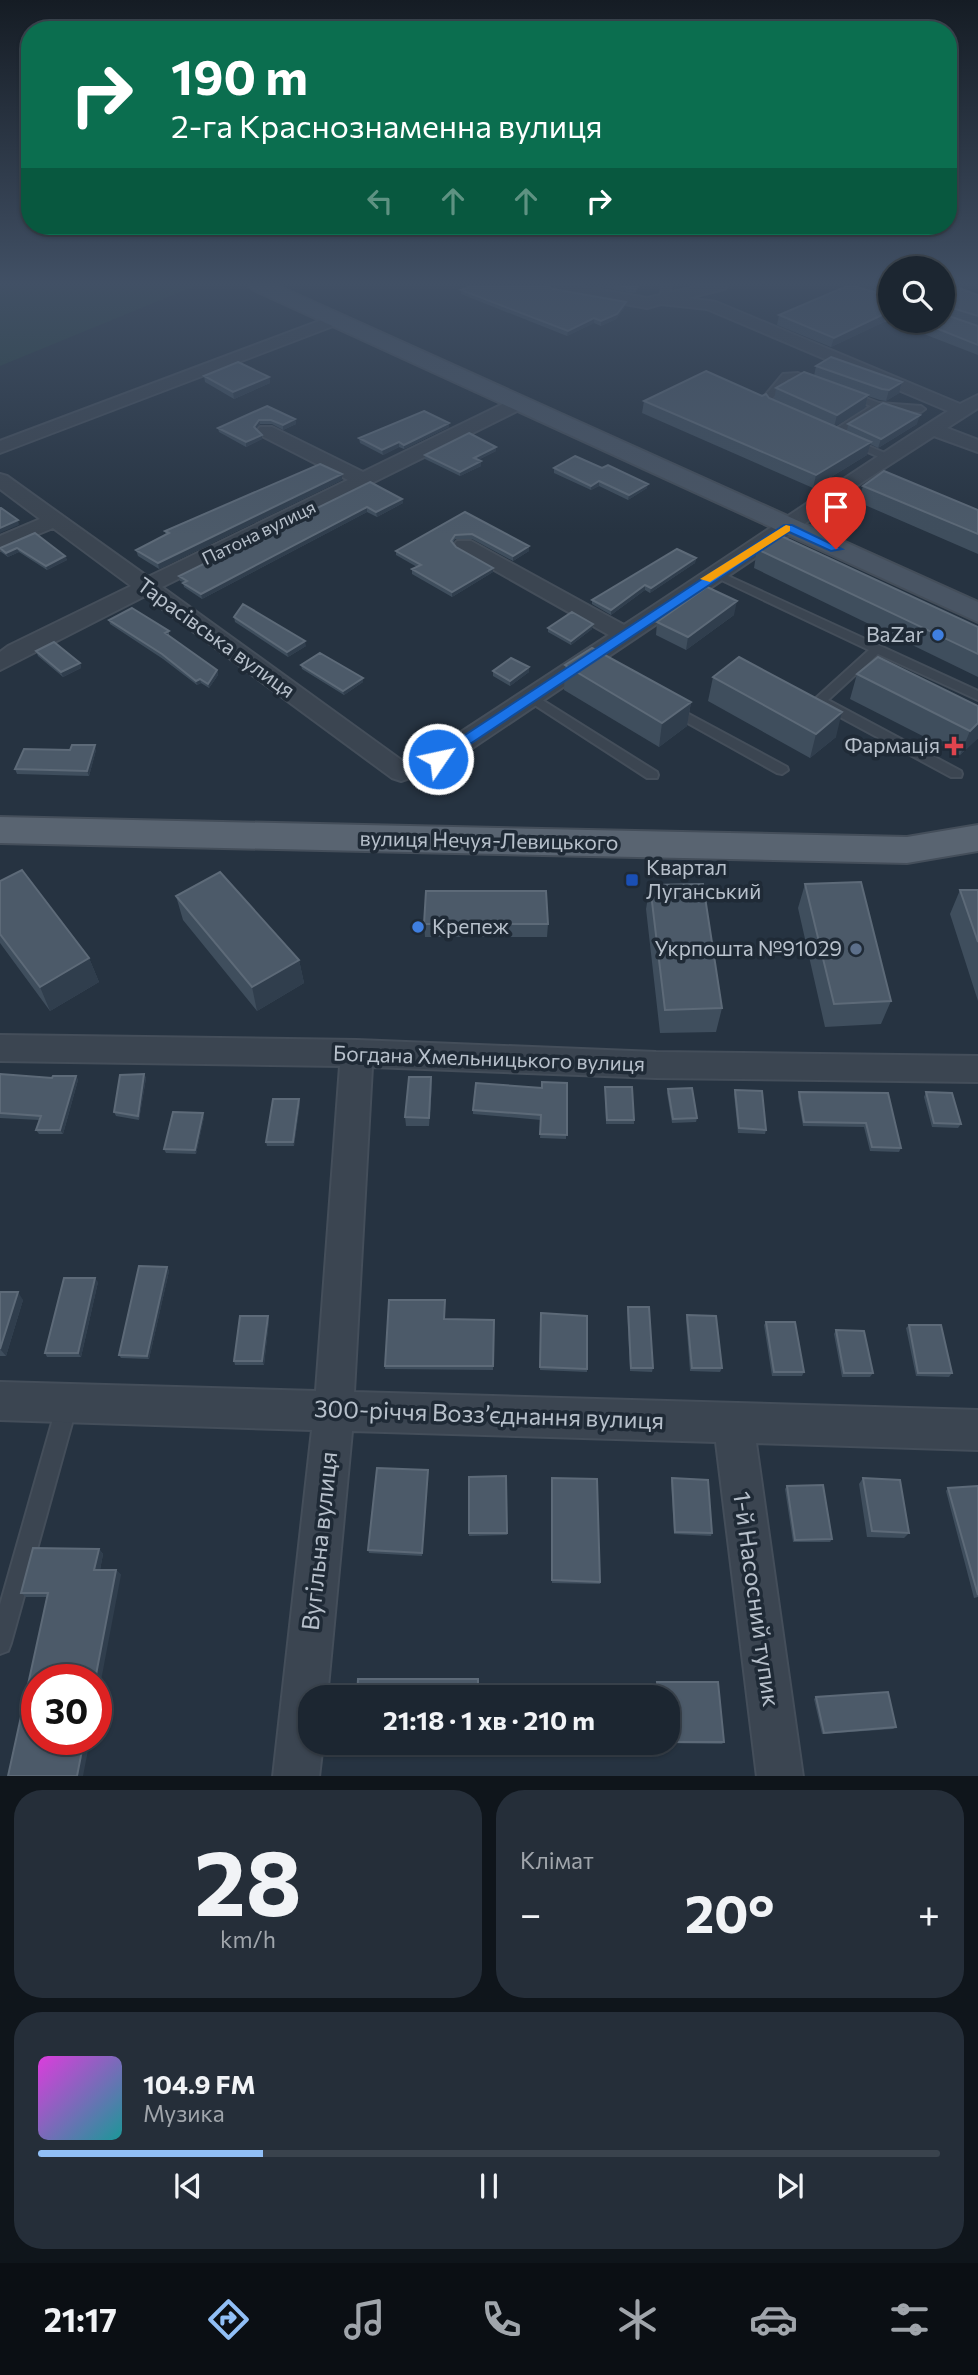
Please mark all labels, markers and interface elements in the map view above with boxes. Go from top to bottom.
text: 190 m [171,45,308,105]
icon: right [56,49,147,140]
text: 2-га Краснознаменна вулиця [171,105,603,145]
icon: left [361,182,399,220]
icon: ahead [434,182,472,220]
icon: ahead [507,182,545,220]
icon: right [580,182,618,220]
map controls [878,256,955,333]
button: search [878,256,955,333]
pin [806,477,866,549]
icon: arrive [817,488,855,526]
street label: Патона вулиця [198,495,319,569]
street label: Тарасівська вулиця [133,571,301,702]
place label: BaZar [866,621,924,646]
marker: BaZar [930,627,946,643]
position arrow [401,722,475,796]
place label: Фармація [844,732,940,757]
marker: Фармація [946,738,962,754]
street label: вулиця Нечуя-Левицького [359,825,619,854]
place label: Квартал Луганський [646,854,761,903]
marker: Квартал Луганський [624,872,640,888]
place label: Крепеж [432,913,509,938]
marker: Крепеж [410,919,426,935]
place label: Укрпошта №91029 [655,935,842,960]
marker: Укрпошта №91029 [848,941,864,957]
street label: Богдана Хмельницького вулиця [333,1040,646,1075]
street label: 300-річчя Возз’єднання вулиця [313,1393,665,1434]
street label: Вугільна вулиця [295,1450,342,1632]
street label: 1-й Насосний тупик [728,1489,787,1708]
speed limit sign: 30 [21,1664,112,1755]
text: 21:18 · 1 хв · 210 m [383,1704,595,1735]
text: 28 [194,1823,302,1935]
text: Клімат [520,1846,594,1874]
text: 20° [685,1880,775,1944]
text: − [520,1889,542,1936]
text: + [918,1889,940,1936]
text: km/h [220,1925,276,1953]
text: 104.9 FM [143,2068,255,2099]
text: Музика [143,2099,225,2127]
icon: previous [169,2167,207,2205]
icon: pause [470,2167,508,2205]
icon: next [771,2167,809,2205]
icon: directions [204,2295,253,2344]
icon: music [340,2295,389,2344]
icon: phone [477,2295,526,2344]
icon: climate [613,2295,662,2344]
icon: car [749,2295,798,2344]
icon: filters [885,2295,934,2344]
text: 21:17 [44,2299,117,2339]

